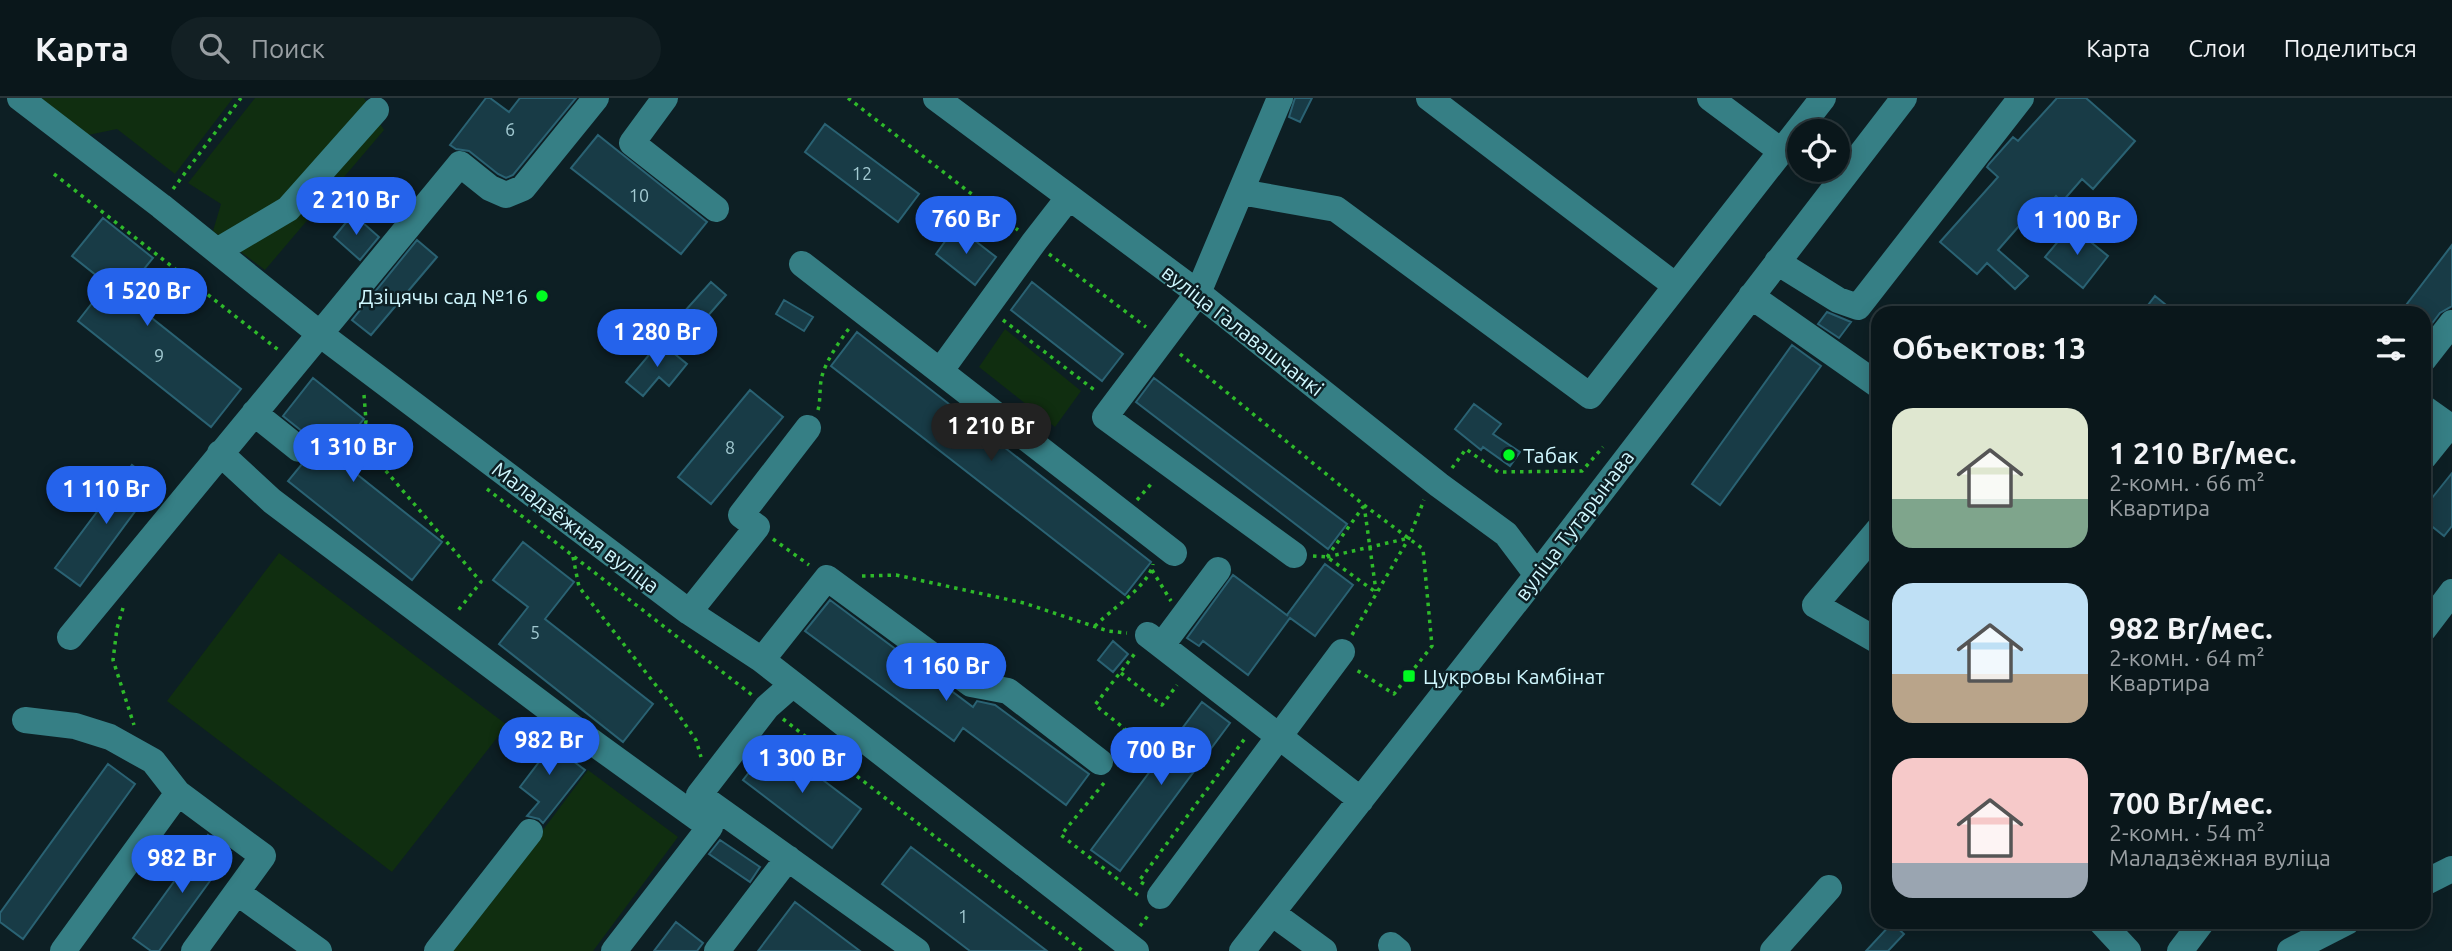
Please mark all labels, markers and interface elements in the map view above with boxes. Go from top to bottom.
search box [171,17,661,80]
icon: search [195,29,233,67]
text: Карта [35,30,129,67]
text: Поиск [251,34,325,63]
text: Карта [2086,35,2150,62]
text: Слои [2188,35,2246,62]
text: Поделиться [2284,35,2417,62]
house number: 6 [505,119,515,139]
map controls [1787,119,1850,182]
button: locate [1787,119,1850,182]
house number: 12 [852,163,872,183]
pin: 2 210 Br [284,178,428,237]
house number: 10 [629,185,649,205]
text: 2 210 Br [312,187,400,212]
pin: 760 Br [909,197,1023,256]
pin: 1 100 Br [2005,198,2149,257]
text: 760 Br [931,206,1001,231]
text: 1 100 Br [2033,207,2121,232]
street label: вуліца Галавашчанкі [1157,259,1329,401]
pin: 1 520 Br [75,268,219,328]
text: 1 520 Br [103,278,191,303]
place label: Дзіцячы сад №16 [359,284,528,308]
marker: Дзіцячы сад №16 [534,288,550,304]
pin: 1 280 Br [585,310,729,369]
text: 1 280 Br [613,319,701,344]
icon: filters [2372,329,2410,367]
text: Объектов: 13 [1892,331,2086,365]
house number: 9 [154,345,164,365]
pin: 1 210 Br [919,404,1063,463]
text: 1 210 Br [947,413,1035,438]
pin: 1 310 Br [281,424,425,484]
text: 1 310 Br [309,434,397,459]
icon: home [1948,436,2032,520]
text: 1 210 Br/мес. [2109,436,2297,470]
house number: 8 [725,437,735,457]
place label: Табак [1523,443,1579,467]
street label: вуліца Тутарынава [1510,445,1638,605]
marker: Табак [1501,447,1517,463]
street label: Маладзёжная вуліца [488,456,664,598]
pin: 1 110 Br [34,466,178,526]
text: 2-комн. · 66 m² [2109,470,2265,495]
text: 1 110 Br [62,476,150,501]
text: Квартира [2109,495,2210,520]
icon: home [1948,611,2032,695]
text: 982 Br/мес. [2109,611,2273,645]
house number: 5 [530,622,540,642]
pin: 1 160 Br [874,644,1018,703]
text: 2-комн. · 64 m² [2109,645,2265,670]
text: 1 160 Br [902,653,990,678]
place label: Цукровы Камбінат [1423,664,1605,688]
marker: Цукровы Камбінат [1401,668,1417,684]
text: Квартира [2109,670,2210,695]
pin: 982 Br [492,718,606,777]
text: 982 Br [514,727,584,752]
pin: 700 Br [1104,728,1218,787]
pin: 1 300 Br [730,736,874,795]
text: 700 Br [1126,737,1196,762]
text: 1 300 Br [758,745,846,770]
icon: home [1948,786,2032,870]
text: 700 Br/мес. [2109,786,2273,820]
text: 2-комн. · 54 m² [2109,820,2265,845]
pin: 982 Br [125,836,239,895]
text: 982 Br [147,845,217,870]
text: Маладзёжная вуліца [2109,845,2331,870]
house number: 1 [958,906,968,926]

